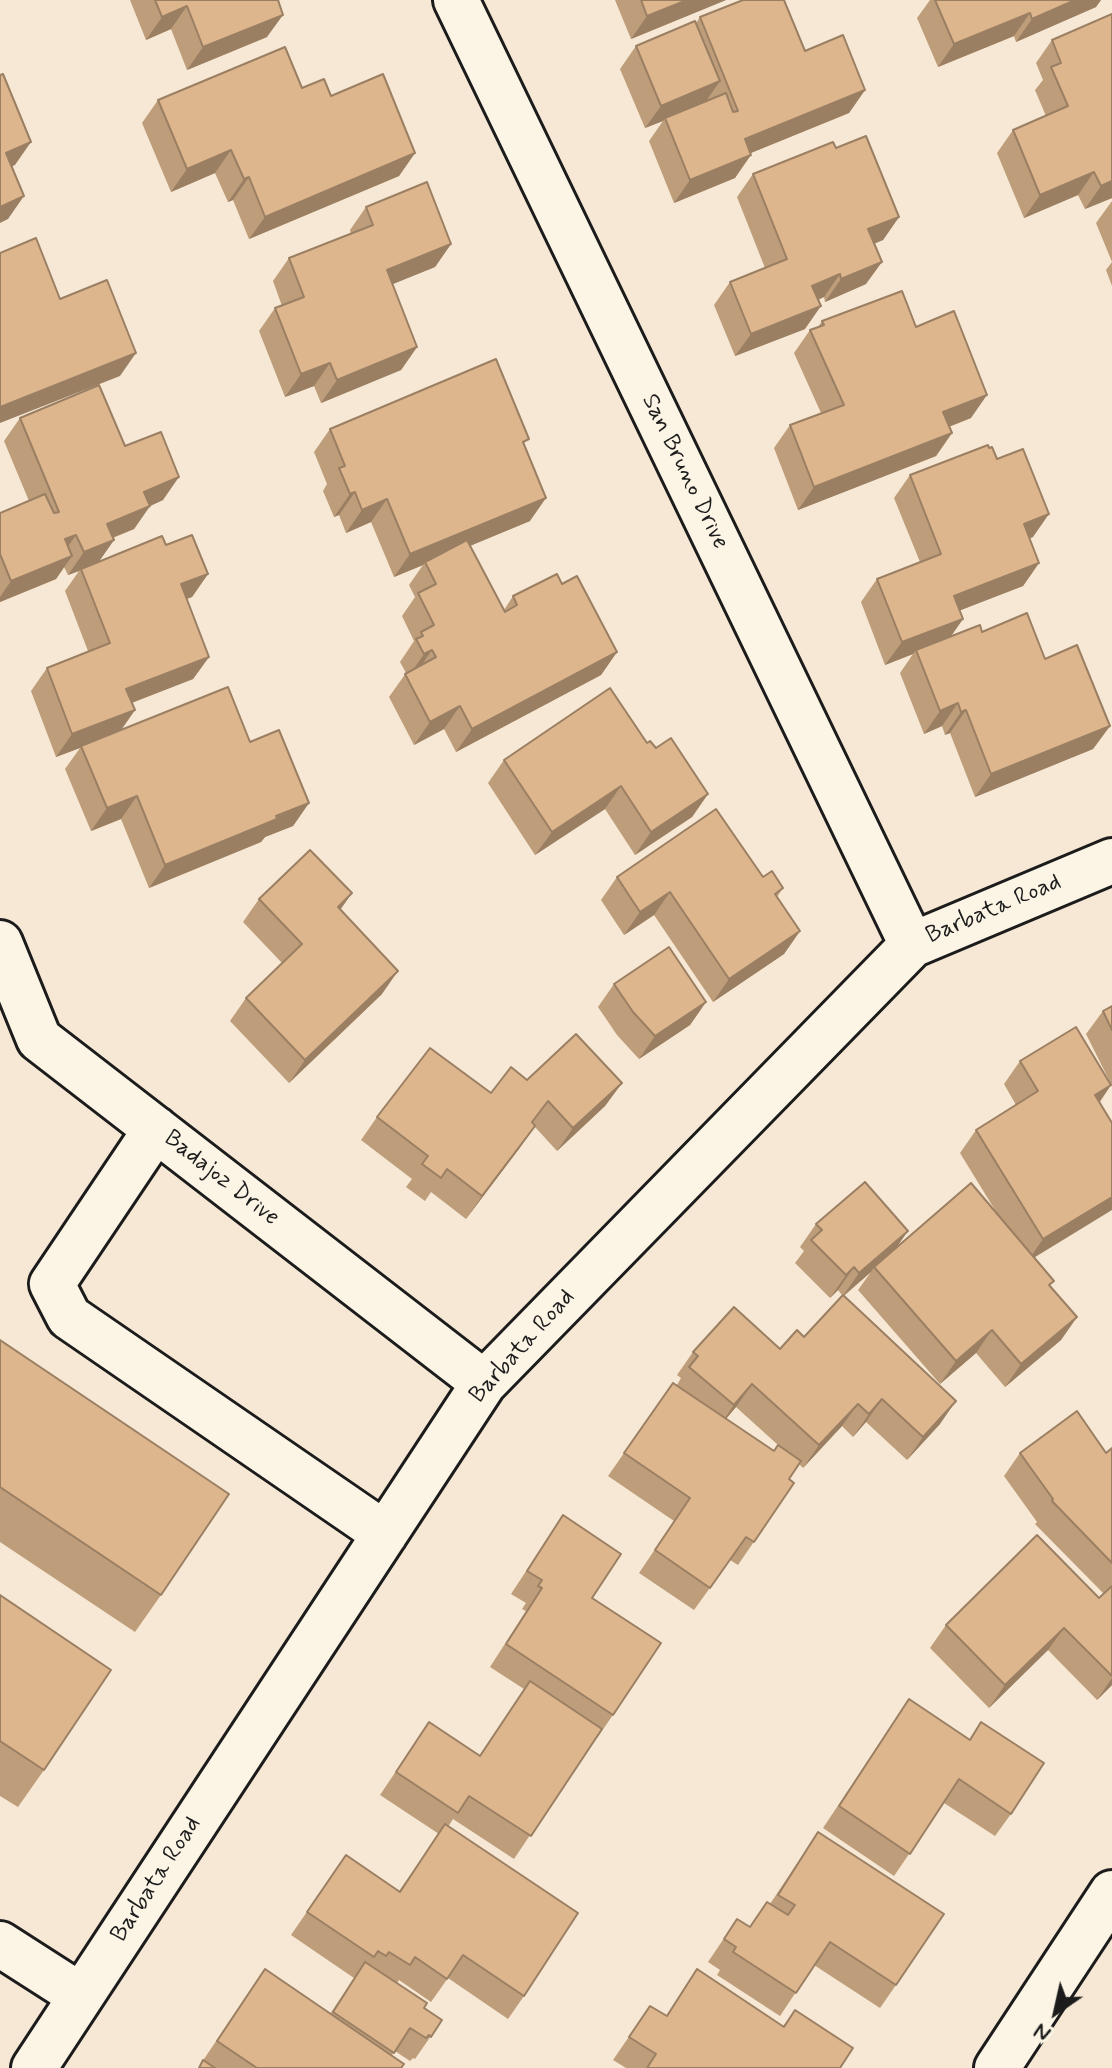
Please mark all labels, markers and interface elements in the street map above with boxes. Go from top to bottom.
street label: San Bruno Drive [634,390,734,554]
street label: Barbata Road [922,869,1066,951]
street label: Badajoz Drive [158,1125,284,1233]
street label: Barbata Road [464,1284,582,1410]
street label: Barbata Road [106,1812,208,1948]
north arrow [1016,1972,1096,2052]
text: N [1029,2016,1056,2048]

